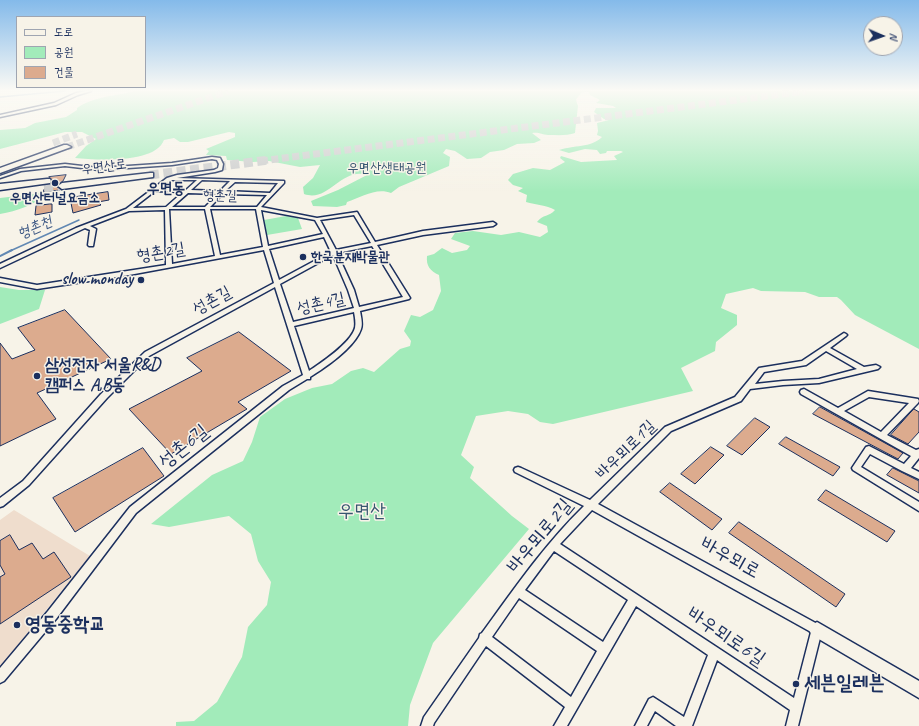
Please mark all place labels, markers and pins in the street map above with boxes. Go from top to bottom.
marker: 우면산터널요금소 [50,178,60,188]
place label: 우면산터널요금소 [10,190,100,206]
place label: 한국분재박물관 [311,249,390,265]
marker: 한국분재박물관 [298,252,308,262]
place label: slow monday [61,270,133,290]
marker: slow monday [136,275,146,285]
place label: 삼성전자 서울R&D 캠퍼스 A,B동 [45,356,160,396]
marker: 삼성전자 서울R&D 캠퍼스 A,B동 [32,371,42,381]
place label: 영동중학교 [25,613,105,637]
marker: 영동중학교 [12,620,22,630]
place label: 세븐일레븐 [804,672,884,696]
marker: 세븐일레븐 [791,679,801,689]

